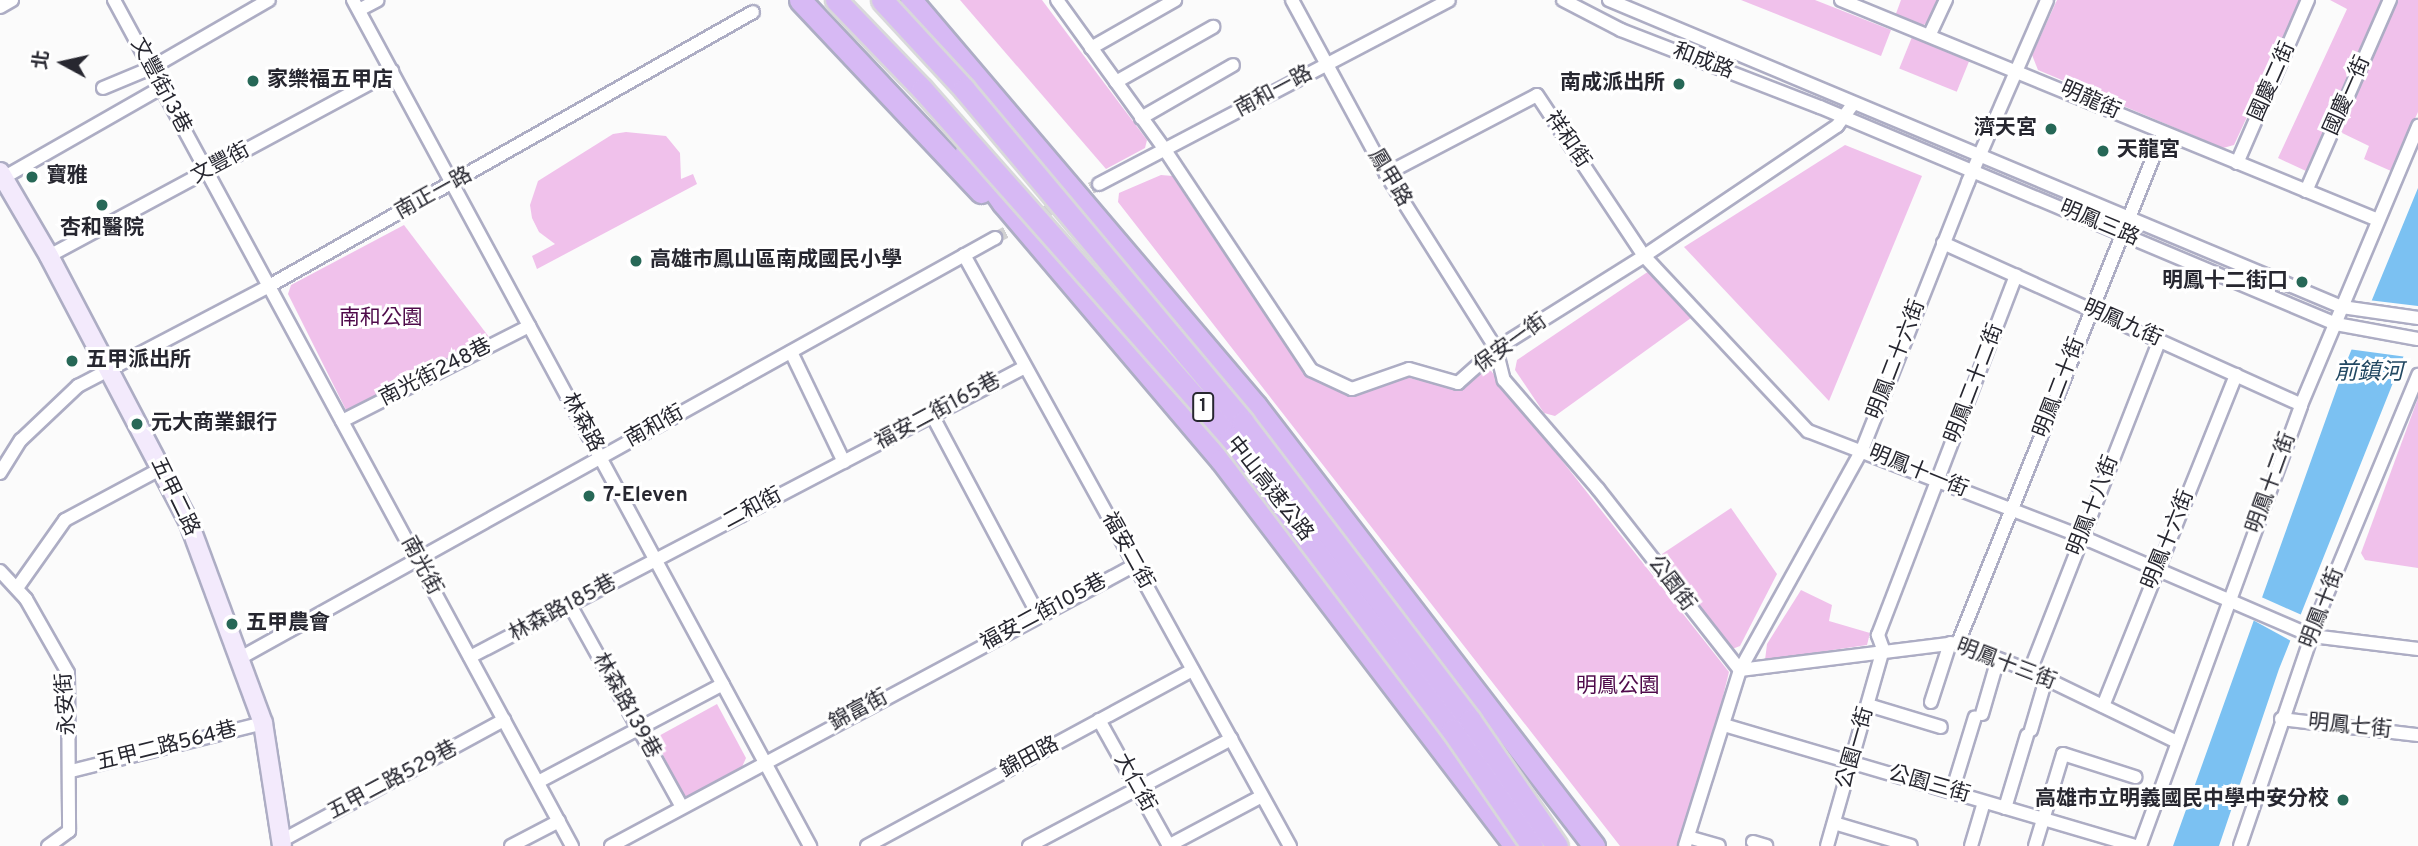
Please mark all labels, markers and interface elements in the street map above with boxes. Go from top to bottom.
north arrow [28,28,98,98]
street label: 文豐街13巷 [124,34,196,138]
street label: 和成路 [1669,39,1737,85]
street label: 國慶二街 [2244,39,2302,125]
text: 北 [29,49,55,71]
street label: 國慶一街 [2319,53,2377,139]
street label: 南和一路 [1231,61,1317,123]
place label: 家樂福五甲店 [267,68,393,94]
place label: 南成派出所 [1560,71,1665,97]
marker: 家樂福五甲店 [245,73,261,89]
marker: 南成派出所 [1671,76,1687,92]
street label: 明龍街 [2056,77,2124,125]
street label: 祥和街 [1539,107,1595,173]
place label: 濟天宮 [1974,116,2037,142]
marker: 濟天宮 [2043,121,2059,137]
street label: 文豐街 [187,138,255,190]
place label: 天龍宮 [2117,138,2180,164]
marker: 天龍宮 [2095,143,2111,159]
street label: 鳳甲路 [1362,145,1416,211]
street label: 南正一路 [391,163,477,225]
place label: 寶雅 [46,164,88,190]
marker: 寶雅 [24,169,40,185]
street label: 明鳳三路 [2055,196,2143,252]
marker: 杏和醫院 [94,197,110,213]
place label: 杏和醫院 [60,216,144,242]
place label: 高雄市鳳山區南成國民小學 [650,248,902,274]
marker: 高雄市鳳山區南成國民小學 [628,253,644,269]
place label: 明鳳十二街口 [2162,269,2288,295]
marker: 明鳳十二街口 [2294,274,2310,290]
street label: 明鳳九街 [2079,295,2165,353]
street label: 明鳳二十六街 [1863,297,1931,423]
park label: 南和公園 [339,306,423,332]
street label: 保安一街 [1470,309,1552,379]
street label: 明鳳二十二街 [1941,321,2009,447]
street label: 南光街248巷 [376,334,496,412]
street label: 明鳳二十街 [2029,334,2091,442]
place label: 五甲派出所 [86,348,191,374]
marker: 五甲派出所 [64,353,80,369]
water label: 前鎮河 [2335,360,2403,388]
street label: 福安二街165巷 [871,368,1005,456]
street label: 林森路 [556,389,608,457]
road number: 1 [1191,392,1215,422]
street label: 南和街 [621,401,689,453]
place label: 元大商業銀行 [151,411,277,437]
marker: 元大商業銀行 [129,416,145,432]
street label: 明鳳十二街 [2242,429,2302,537]
street label: 中山高速公路 [1220,432,1318,546]
street label: 明鳳十一街 [1865,441,1971,503]
street label: 明鳳十八街 [2063,452,2125,560]
street label: 五甲二路 [144,454,204,540]
place label: 7-Eleven [603,483,688,509]
street label: 二和街 [719,483,787,535]
street label: 明鳳十六街 [2138,487,2200,593]
marker: 7-Eleven [581,488,597,504]
street label: 福安二街 [1096,508,1158,594]
street label: 南光街 [395,532,447,600]
street label: 公園街 [1642,551,1700,617]
street label: 明鳳十街 [2296,564,2350,652]
street label: 福安二街105巷 [977,569,1111,657]
street label: 林森路185巷 [505,570,621,648]
place label: 五甲農會 [246,611,330,637]
marker: 五甲農會 [224,616,240,632]
street label: 明鳳十三街 [1952,634,2060,696]
street label: 林森路139巷 [587,649,665,763]
street label: 永安街 [52,672,82,736]
park label: 明鳳公園 [1576,674,1660,700]
street label: 錦富街 [825,685,893,737]
street label: 公園一街 [1832,704,1880,792]
street label: 明鳳七街 [2307,710,2393,744]
street label: 五甲二路564巷 [94,717,240,777]
street label: 錦田路 [996,732,1064,784]
street label: 五甲二路529巷 [324,736,462,826]
street label: 大仁街 [1108,749,1160,817]
street label: 公園三街 [1885,761,1973,809]
place label: 高雄市立明義國民中學中安分校 [2035,787,2329,813]
marker: 高雄市立明義國民中學中安分校 [2335,792,2351,808]

